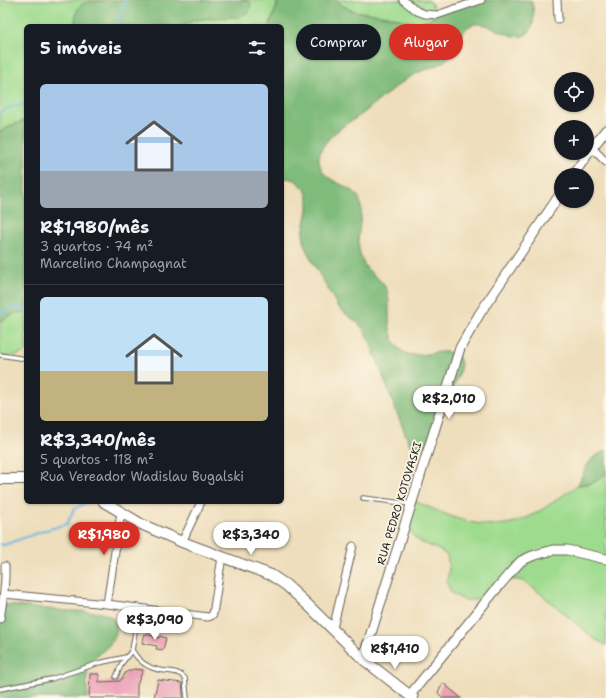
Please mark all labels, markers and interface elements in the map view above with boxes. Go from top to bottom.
chip: Comprar [296,24,381,60]
chip: Alugar [389,24,463,60]
text: 5 imóveis [40,37,122,59]
icon: filters [246,37,268,59]
map controls [554,72,594,208]
button: locate [554,72,594,112]
icon: home [118,110,190,182]
button: + [554,120,594,160]
button: − [554,168,594,208]
text: R$1,980/mês [40,216,149,238]
text: 3 quartos · 74 m² [40,238,153,255]
text: Marcelino Champagnat [40,255,187,272]
icon: home [118,323,190,395]
pin: R$2,010 [412,386,486,420]
text: R$2,010 [422,390,476,407]
text: R$3,340/mês [40,429,156,451]
street label: RUA PEDRO KOTOVASKI [374,440,425,567]
text: 5 quartos · 118 m² [40,451,154,468]
text: Rua Vereador Wadislau Bugalski [40,468,244,485]
pin: R$1,980 [67,522,141,556]
pin: R$3,340 [214,522,288,556]
text: R$1,980 [78,526,130,543]
text: R$3,340 [222,526,280,543]
pin: R$3,090 [118,607,192,641]
text: R$3,090 [126,611,184,628]
pin: R$1,410 [358,636,432,670]
text: R$1,410 [370,640,420,657]

